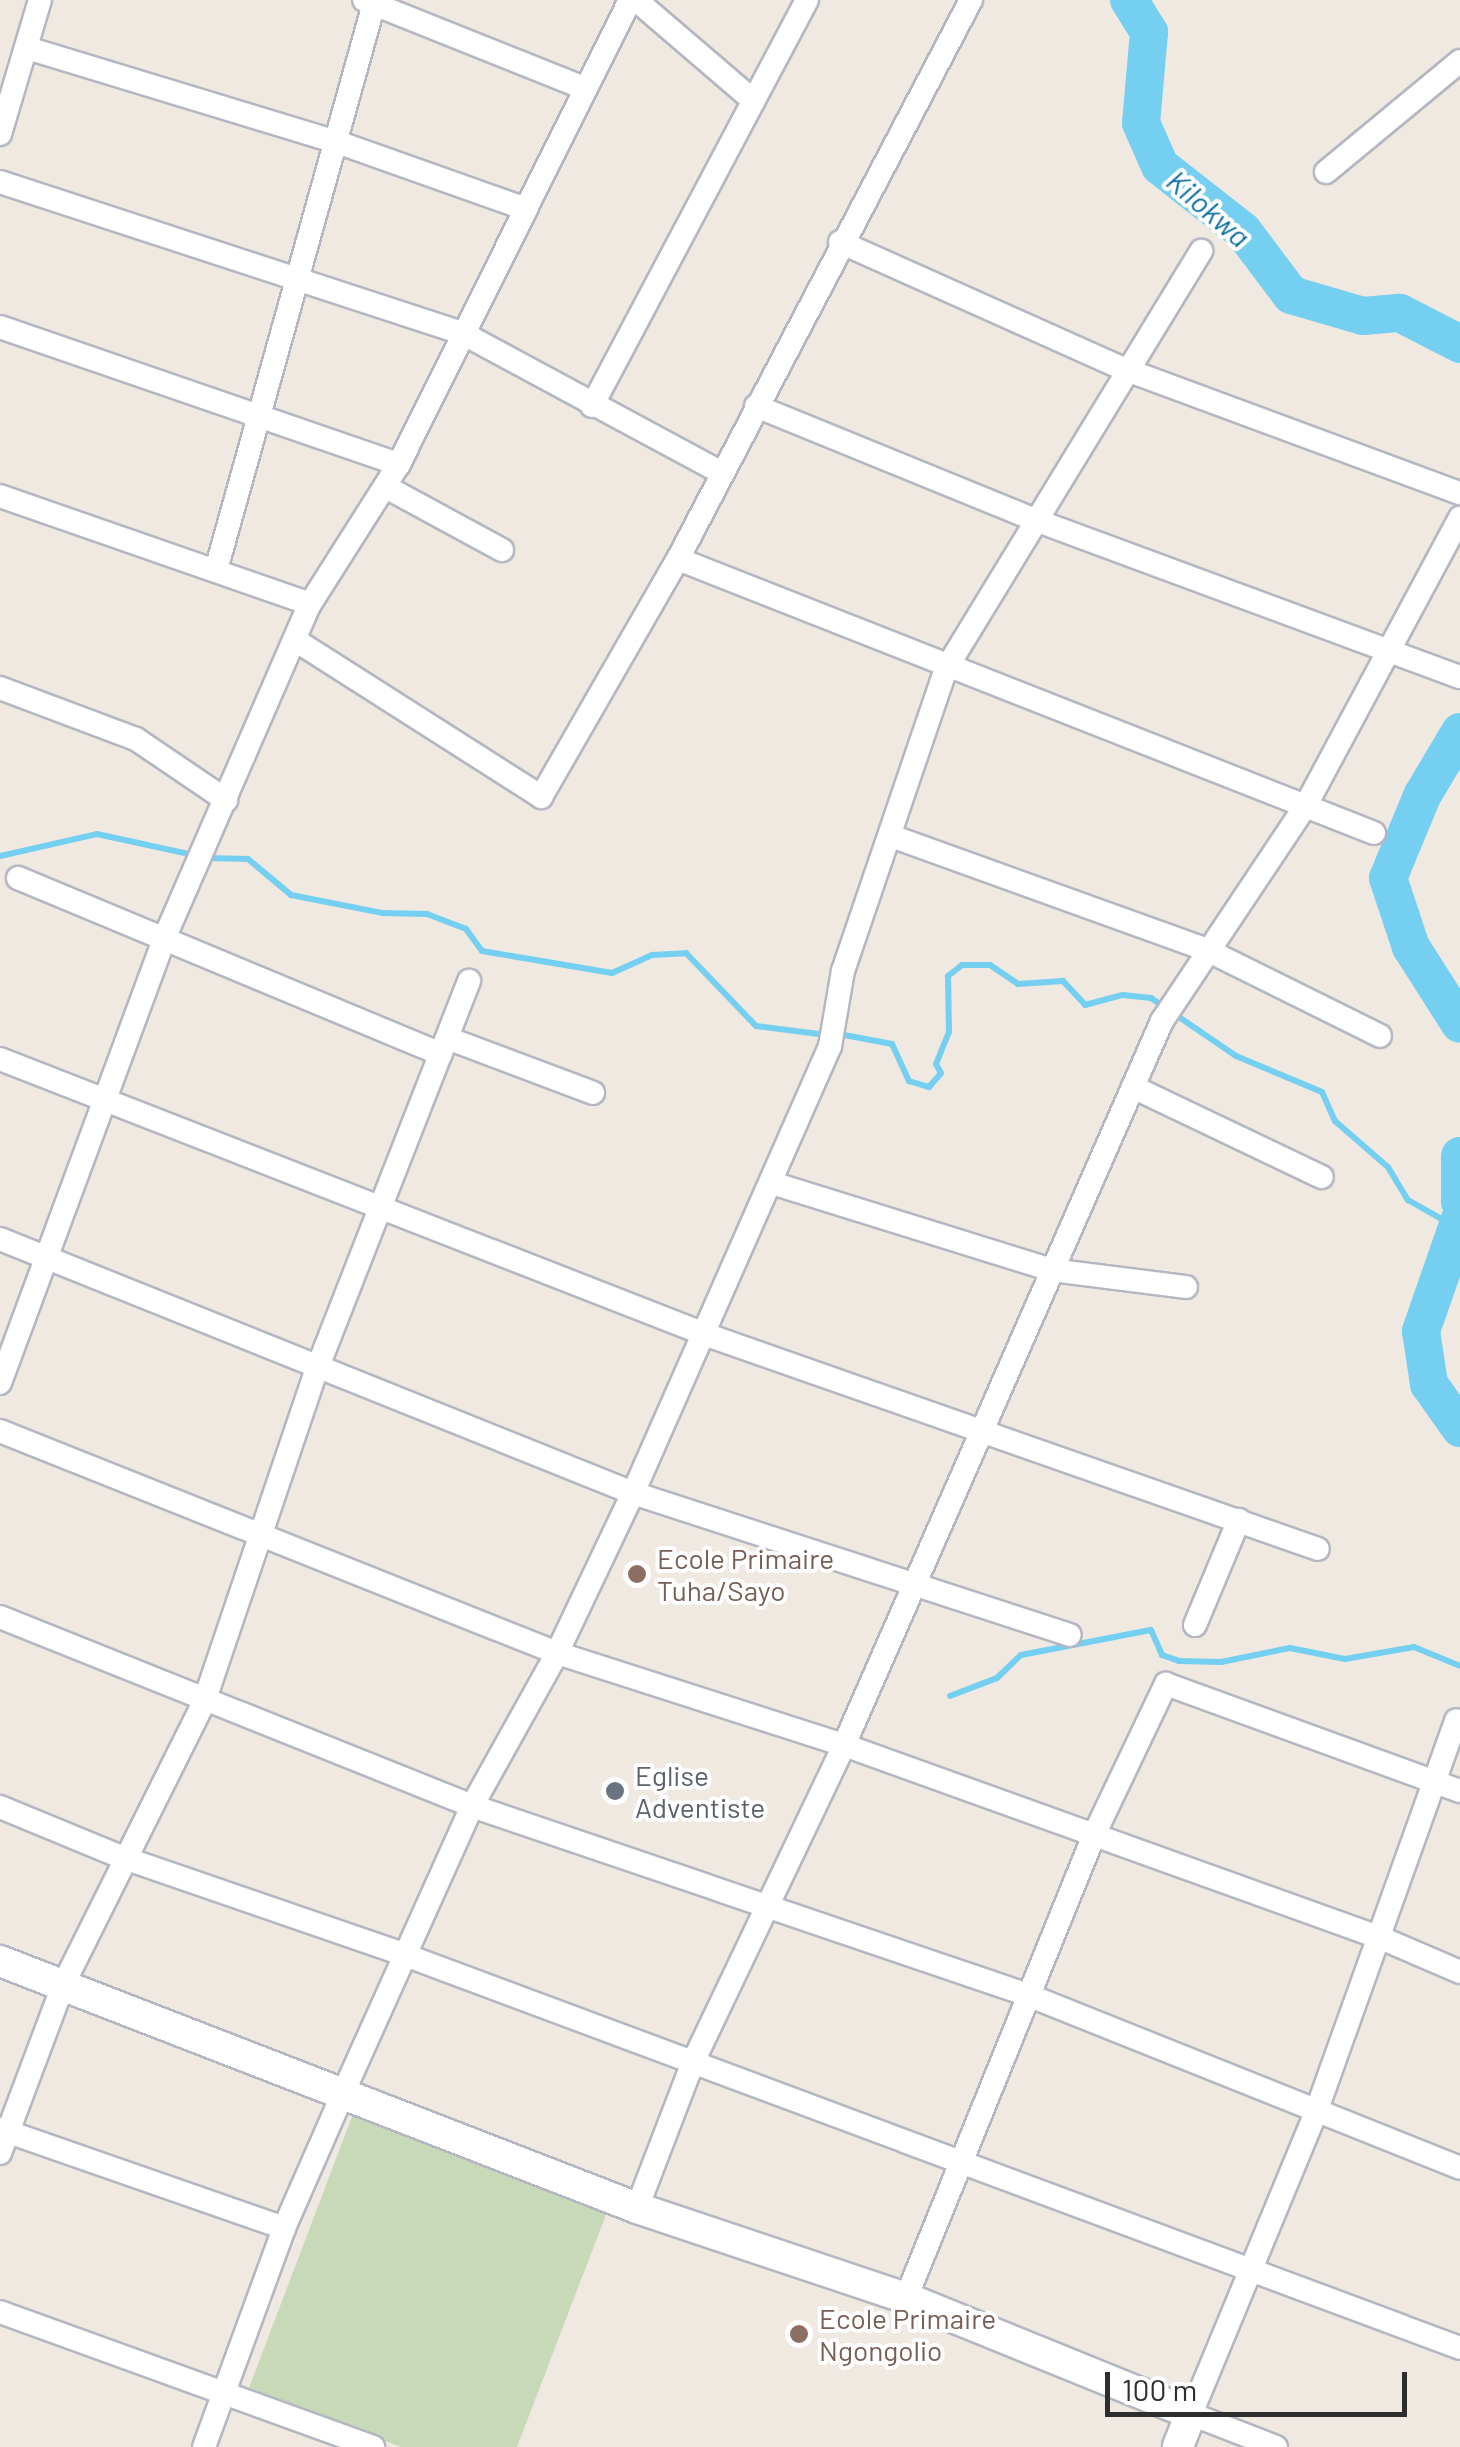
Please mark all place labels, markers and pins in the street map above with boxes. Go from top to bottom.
place label: Ecole Primaire Tuha/Sayo [657,1541,834,1607]
marker: Ecole Primaire Tuha/Sayo [626,1563,648,1585]
place label: Eglise Adventiste [635,1758,765,1824]
marker: Eglise Adventiste [604,1780,626,1802]
place label: Ecole Primaire Ngongolio [819,2301,996,2367]
marker: Ecole Primaire Ngongolio [788,2323,810,2345]

